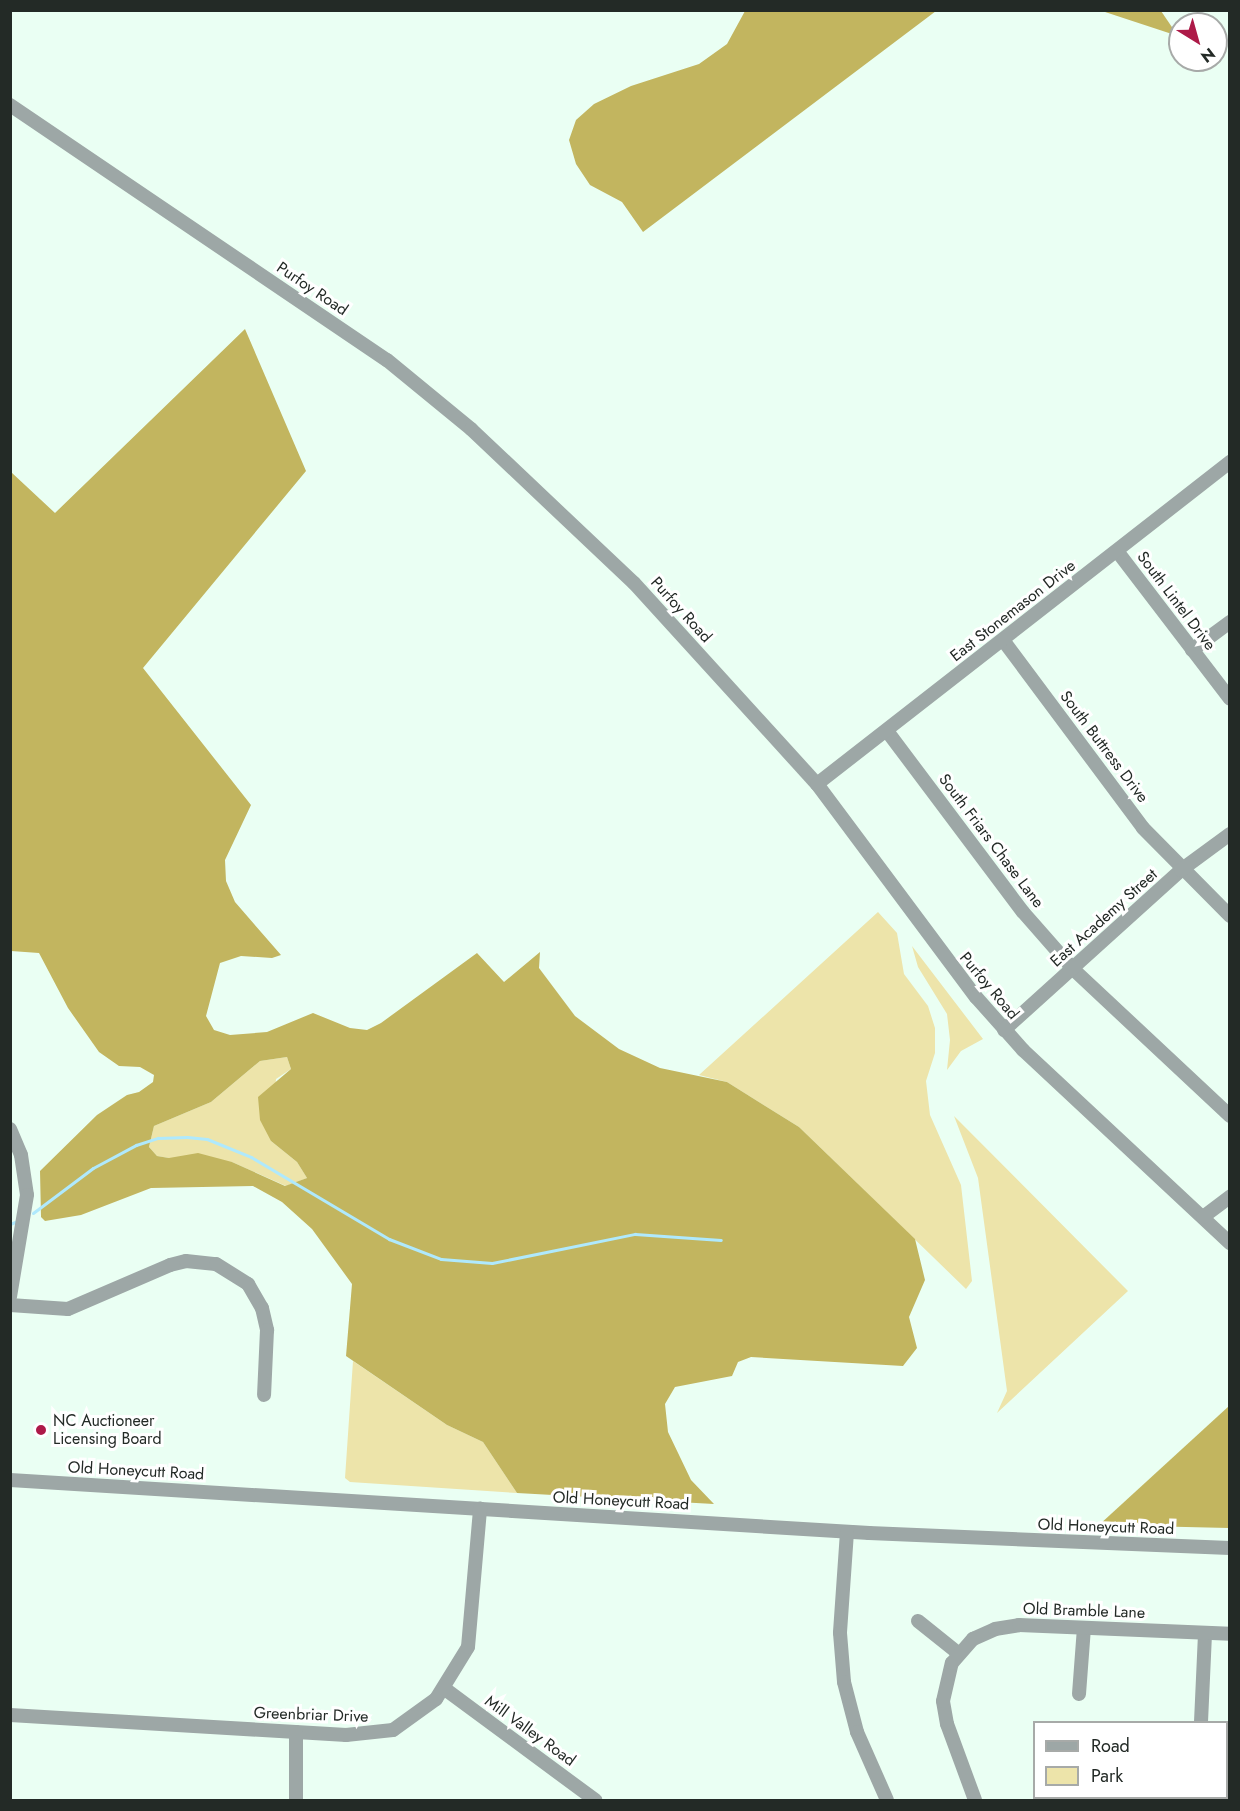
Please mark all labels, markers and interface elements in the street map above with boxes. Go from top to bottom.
north arrow [1168,12,1228,72]
text: N [1196,42,1220,68]
street label: Purfoy Road [273,258,351,320]
street label: South Lintel Drive [1133,548,1219,654]
street label: East Stonemason Drive [947,556,1079,666]
street label: Purfoy Road [647,573,715,647]
street label: South Buttress Drive [1056,687,1152,807]
street label: South Friars Chase Lane [934,770,1048,912]
street label: East Academy Street [1047,865,1161,971]
street label: Purfoy Road [955,949,1023,1023]
place label: NC Auctioneer Licensing Board [53,1411,162,1449]
marker: NC Auctioneer Licensing Board [34,1423,48,1437]
street label: Old Honeycutt Road [67,1458,205,1484]
street label: Old Honeycutt Road [552,1488,690,1514]
street label: Old Honeycutt Road [1037,1515,1175,1539]
street label: Old Bramble Lane [1023,1599,1145,1623]
street label: Mill Valley Road [481,1692,579,1770]
street label: Greenbriar Drive [253,1703,369,1727]
legend [1033,1721,1228,1799]
text: Road [1091,1733,1130,1759]
text: Park [1091,1763,1123,1789]

